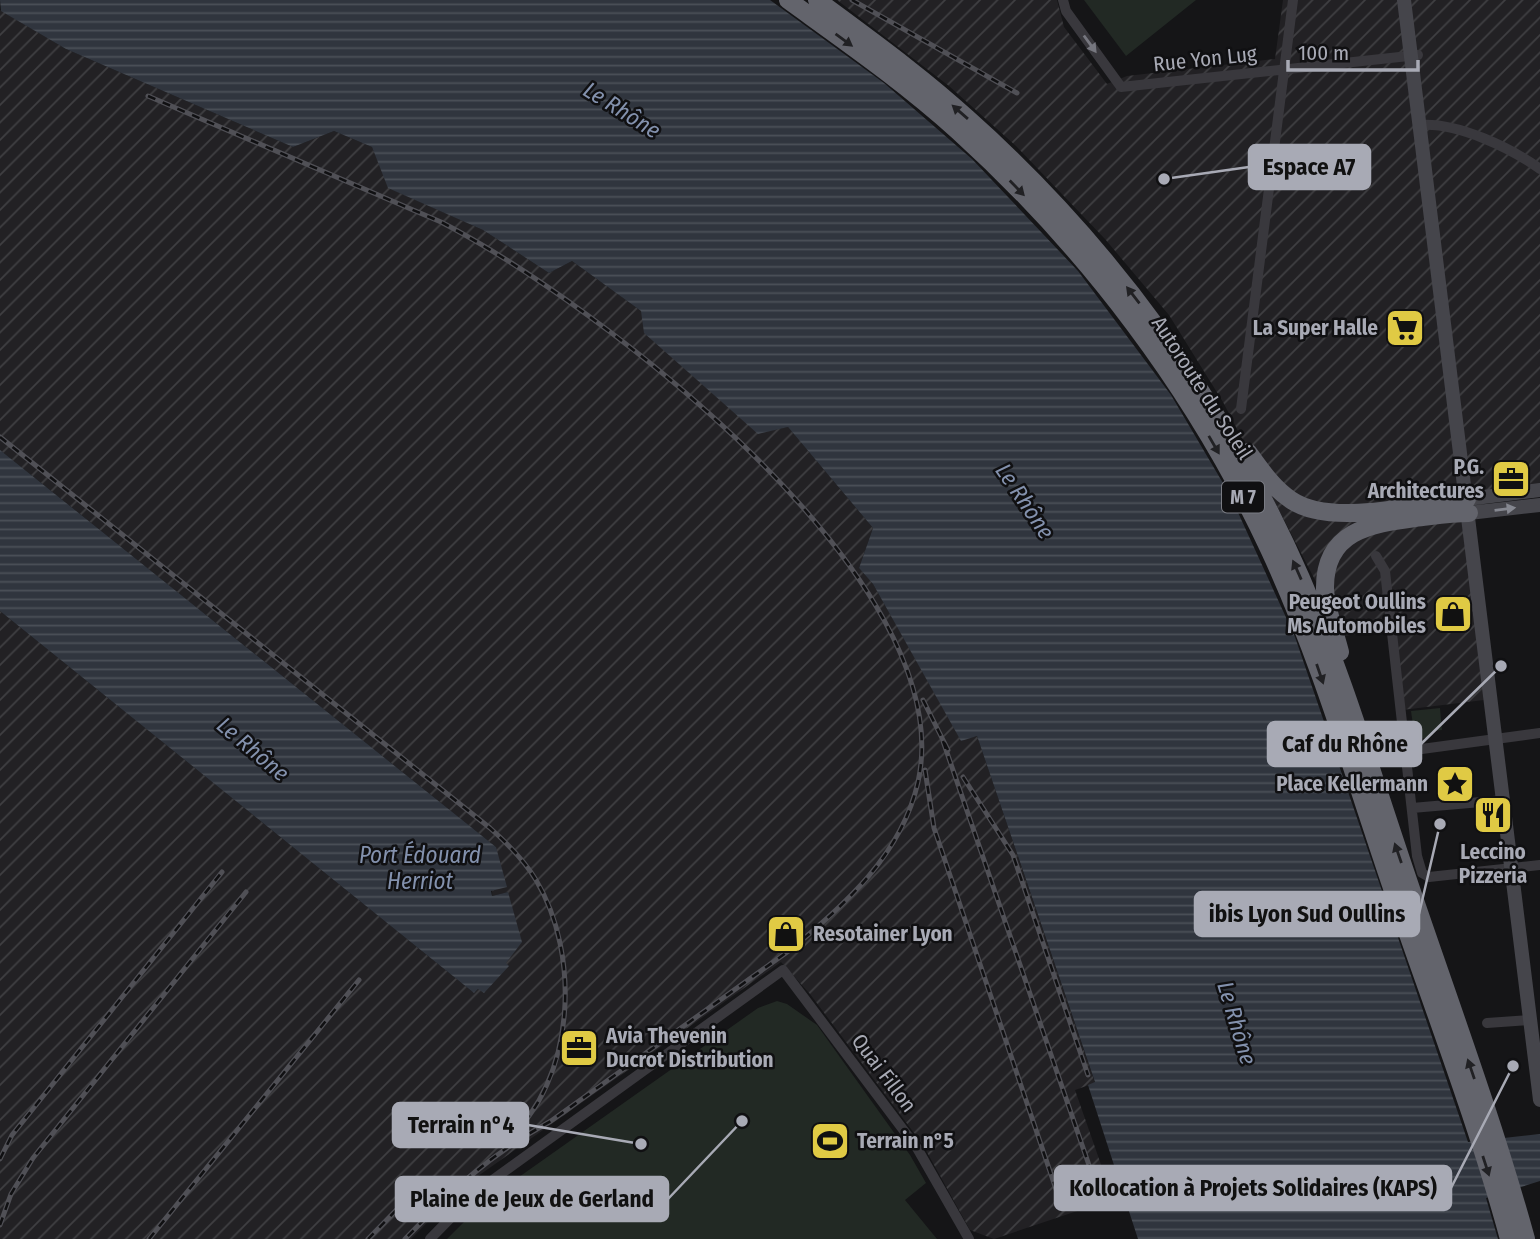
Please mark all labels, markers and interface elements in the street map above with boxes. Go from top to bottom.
scale bar [1288,28,1418,72]
one-way arrow [835,33,853,47]
one-way arrow [1083,35,1097,53]
text: 100 m [1298,40,1349,66]
street label: Rue Yon Lug [1152,41,1258,77]
water label: Le Rhône [578,76,666,145]
one-way arrow [952,105,969,120]
callout: Espace A7 [1249,145,1370,189]
text: Espace A7 [1263,153,1355,181]
one-way arrow [1008,179,1025,196]
one-way arrow [1125,286,1140,304]
supermarket icon: La Super Halle [1384,307,1426,349]
street label: Autoroute du Soleil [1146,312,1258,465]
place label: La Super Halle [1253,315,1378,341]
one-way arrow [1208,436,1220,455]
place label: P.G. Architectures [1367,454,1484,504]
water label: Le Rhône [990,458,1060,544]
office icon: P.G. Architectures [1490,458,1532,500]
road number: M 7 [1222,482,1264,512]
one-way arrow [1494,504,1516,515]
one-way arrow [1291,560,1303,580]
place label: Peugeot Oullins Ms Automobiles [1287,589,1426,639]
shop icon: Peugeot Oullins Ms Automobiles [1432,593,1474,635]
one-way arrow [1314,663,1325,684]
water label: Le Rhône [211,711,295,787]
callout: Caf du Rhône [1268,722,1421,766]
text: Caf du Rhône [1282,730,1408,758]
place icon: Place Kellermann [1434,763,1476,805]
place label: Place Kellermann [1276,771,1428,797]
restaurant icon: Leccino Pizzeria [1472,794,1514,836]
place label: Leccino Pizzeria [1459,839,1527,889]
water label: Port Édouard Herriot [359,840,481,895]
one-way arrow [1392,843,1403,864]
callout: ibis Lyon Sud Oullins [1195,892,1419,936]
text: ibis Lyon Sud Oullins [1209,900,1405,928]
shop icon: Resotainer Lyon [765,913,807,955]
place label: Resotainer Lyon [813,921,953,947]
water label: Le Rhône [1211,978,1263,1068]
place label: Avia Thevenin Ducrot Distribution [605,1023,774,1073]
office icon: Avia Thevenin Ducrot Distribution [558,1027,600,1069]
street label: Quai Fillon [846,1029,922,1117]
one-way arrow [1466,1058,1476,1079]
callout: Terrain n°4 [393,1103,528,1147]
text: Terrain n°4 [408,1111,515,1139]
sports icon: Terrain n°5 [809,1120,851,1162]
place label: Terrain n°5 [857,1128,954,1154]
one-way arrow [1482,1156,1492,1177]
callout: Kollocation à Projets Solidaires (KAPS) [1055,1166,1451,1210]
text: Kollocation à Projets Solidaires (KAPS) [1069,1174,1437,1202]
callout: Plaine de Jeux de Gerland [396,1177,668,1221]
text: Plaine de Jeux de Gerland [410,1185,654,1213]

